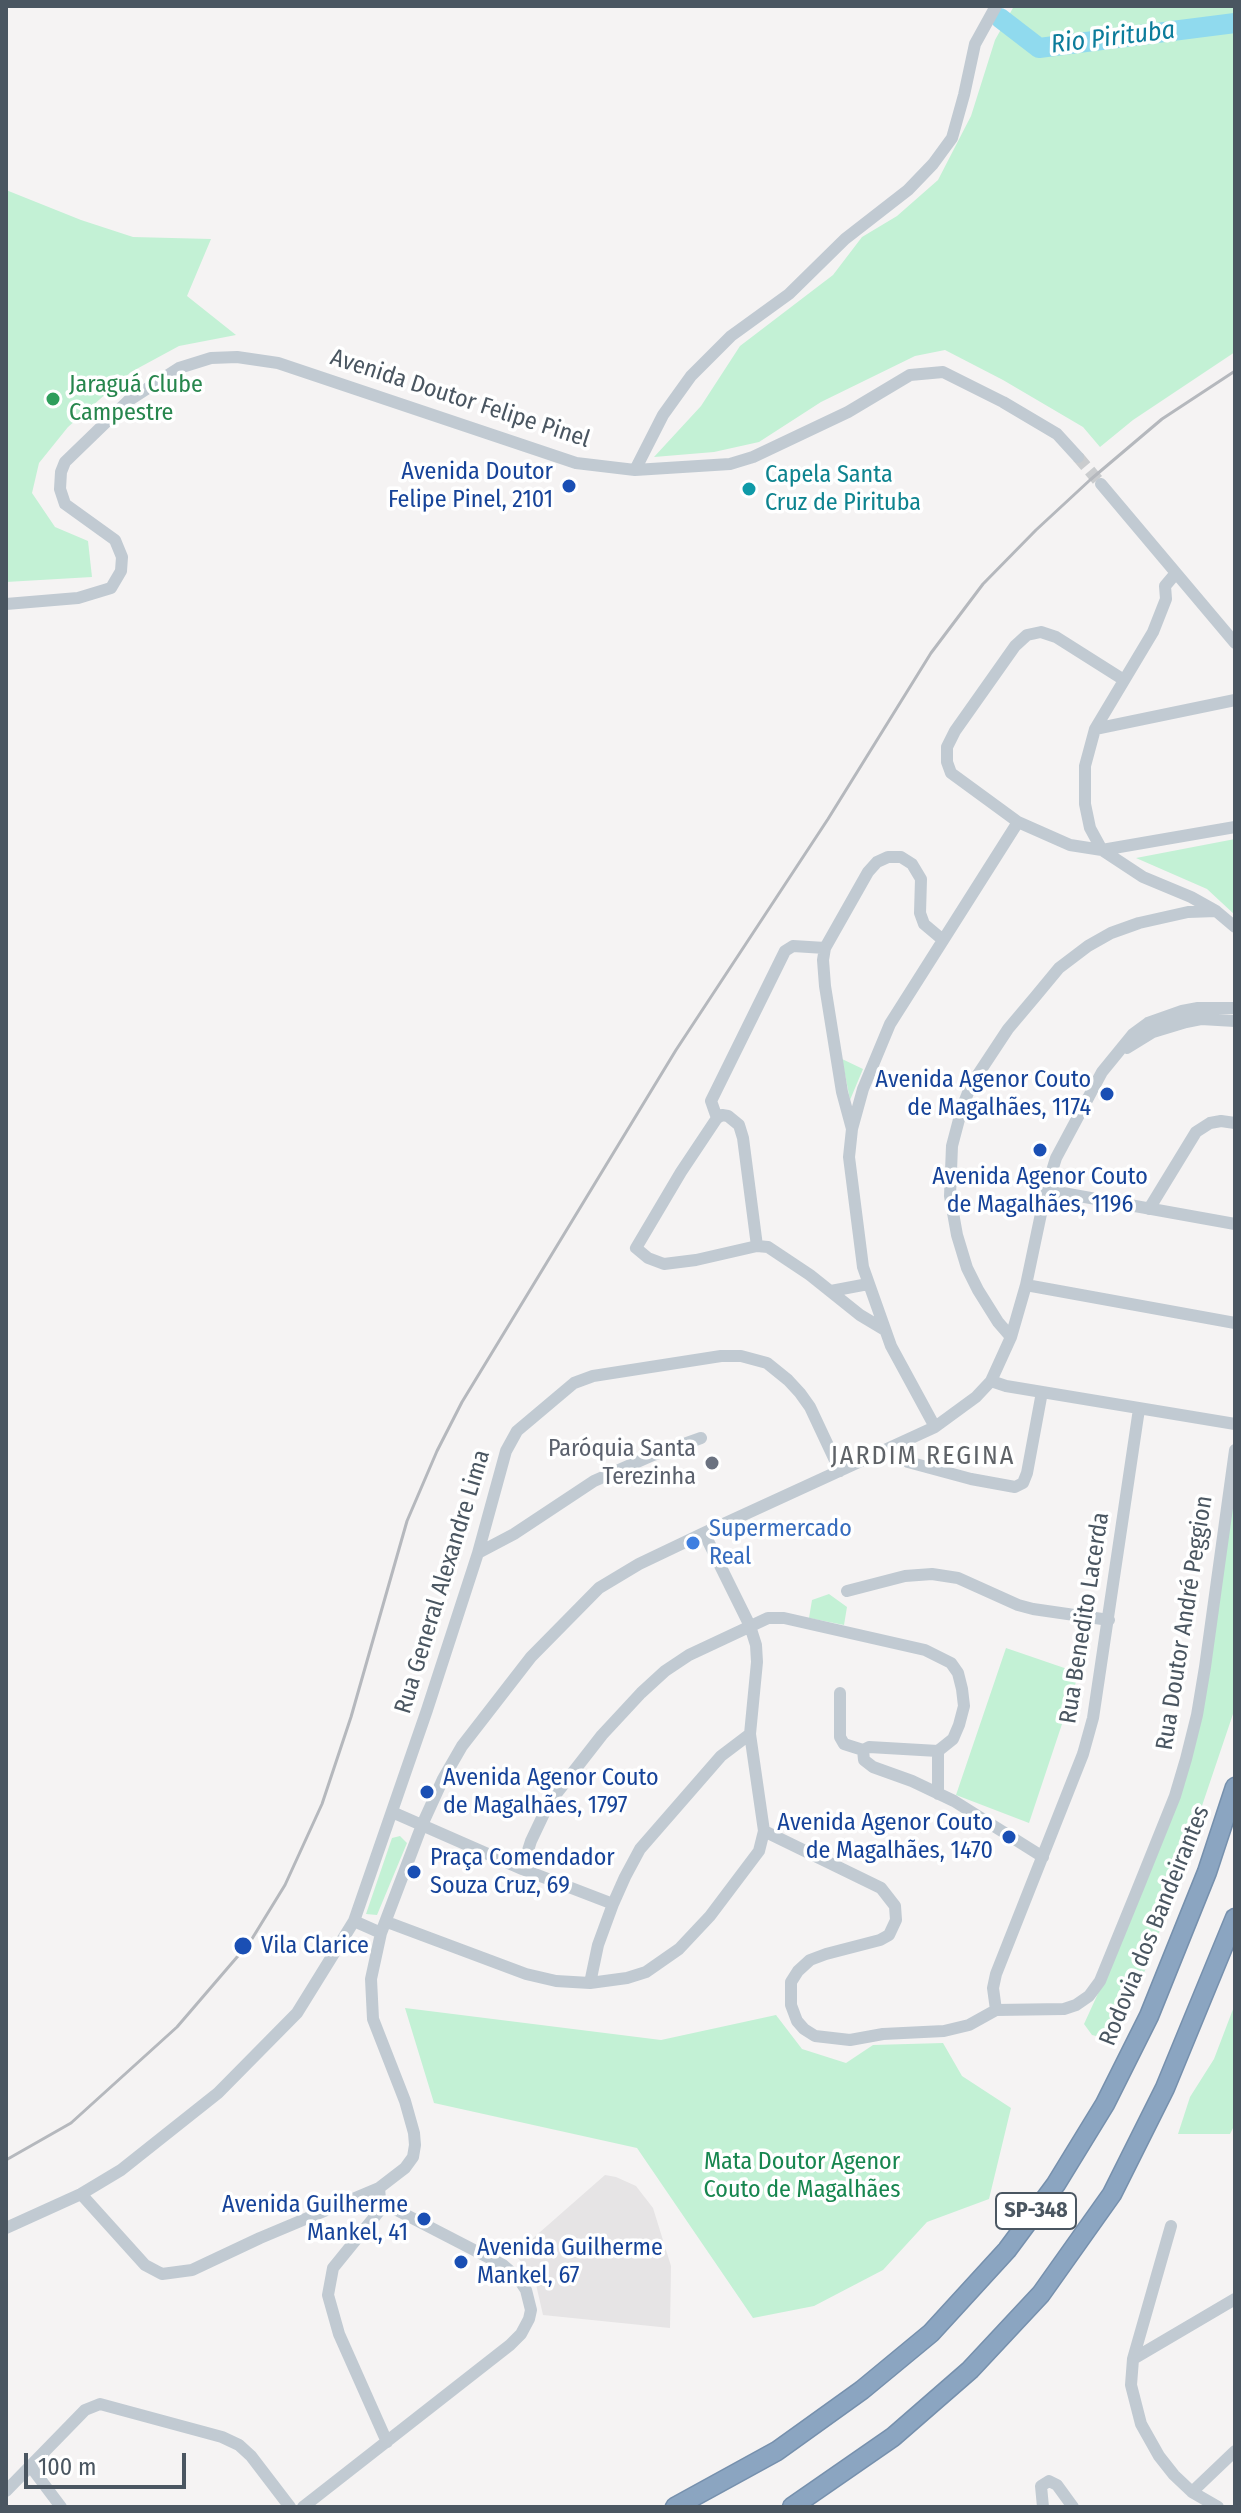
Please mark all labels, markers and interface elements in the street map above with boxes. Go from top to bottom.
water label: Rio Pirituba [1049,15,1177,61]
street label: Avenida Doutor Felipe Pinel [327,343,593,455]
place label: Jaraguá Clube Campestre [69,371,203,427]
marker: Jaraguá Clube Campestre [44,390,62,408]
place label: Avenida Doutor Felipe Pinel, 2101 [388,458,553,514]
place label: Capela Santa Cruz de Pirituba [765,461,921,517]
marker: Avenida Doutor Felipe Pinel, 2101 [560,477,578,495]
marker: Capela Santa Cruz de Pirituba [740,480,758,498]
place label: Avenida Agenor Couto de Magalhães, 1174 [875,1066,1091,1122]
marker: Avenida Agenor Couto de Magalhães, 1174 [1098,1085,1116,1103]
marker: Avenida Agenor Couto de Magalhães, 1196 [1031,1141,1049,1159]
place label: Avenida Agenor Couto de Magalhães, 1196 [932,1163,1148,1219]
place label: Paróquia Santa Terezinha [548,1435,696,1491]
district label: JARDIM REGINA [831,1441,1015,1473]
street label: Rua General Alexandre Lima [389,1447,497,1717]
marker: Paróquia Santa Terezinha [703,1454,721,1472]
street label: Rua Doutor André Peggion [1151,1494,1219,1752]
street label: Rua Benedito Lacerda [1054,1510,1116,1726]
place label: Supermercado Real [709,1515,852,1571]
marker: Supermercado Real [684,1534,702,1552]
place label: Avenida Agenor Couto de Magalhães, 1797 [443,1764,659,1820]
marker: Avenida Agenor Couto de Magalhães, 1797 [418,1783,436,1801]
street label: Rodovia dos Bandeirantes [1094,1802,1216,2050]
place label: Avenida Agenor Couto de Magalhães, 1470 [777,1809,993,1865]
marker: Avenida Agenor Couto de Magalhães, 1470 [1000,1828,1018,1846]
place label: Praça Comendador Souza Cruz, 69 [430,1844,615,1900]
marker: Praça Comendador Souza Cruz, 69 [405,1863,423,1881]
place label: Vila Clarice [261,1932,369,1960]
marker: Vila Clarice [232,1935,254,1957]
park label: Mata Doutor Agenor Couto de Magalhães [704,2148,900,2204]
place label: Avenida Guilherme Mankel, 41 [222,2191,408,2247]
road number: SP-348 [996,2193,1076,2229]
marker: Avenida Guilherme Mankel, 41 [415,2210,433,2228]
place label: Avenida Guilherme Mankel, 67 [477,2234,663,2290]
marker: Avenida Guilherme Mankel, 67 [452,2253,470,2271]
scale bar [28,2437,190,2487]
text: 100 m [38,2453,96,2481]

